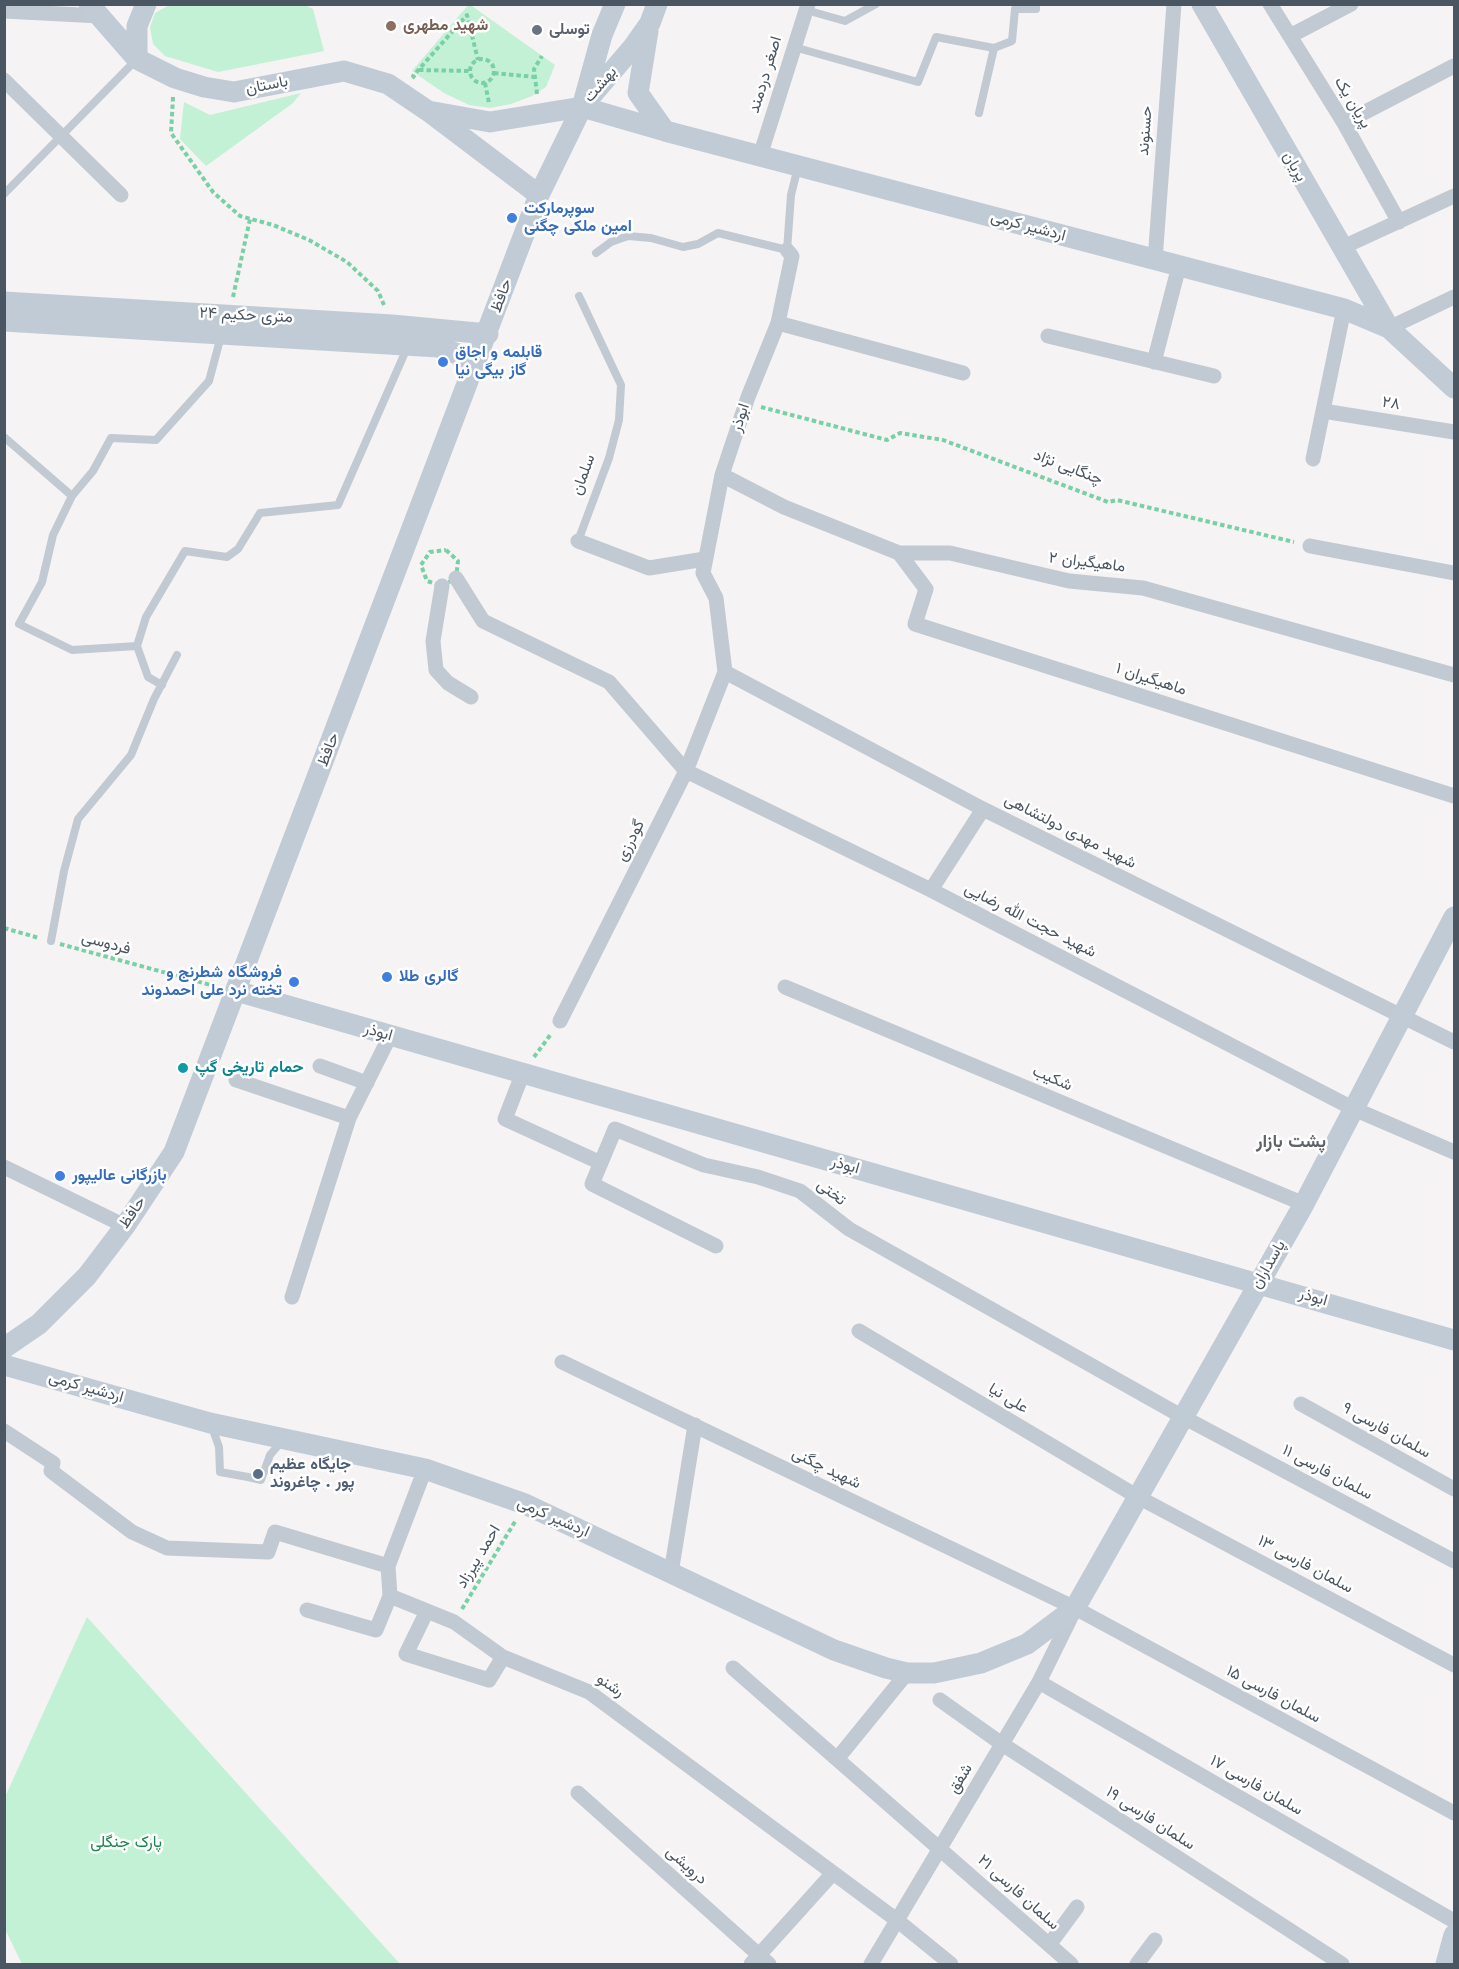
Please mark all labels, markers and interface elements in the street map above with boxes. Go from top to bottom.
place label: شهید مطهری [403,16,488,36]
marker: شهید مطهری [384,19,398,33]
place label: توسلی [549,20,590,40]
marker: توسلی [530,23,544,37]
street label: اصغر دردمند [745,34,787,116]
street label: بهشت [580,63,622,107]
street label: باستان [244,73,290,99]
street label: پریان یک [1329,74,1375,132]
street label: حسنوند [1135,105,1157,157]
street label: پریان [1278,148,1310,186]
place label: سوپرمارکت امین ملکی چگنی [524,199,632,237]
street label: اردشیر کرمی [988,208,1068,246]
marker: سوپرمارکت امین ملکی چگنی [505,211,519,225]
street label: حافظ [487,277,517,315]
street label: ۲۴ متری حکیم [199,304,293,328]
place label: قابلمه و اجاق گاز بیگی نیا [455,343,542,381]
marker: قابلمه و اجاق گاز بیگی نیا [436,355,450,369]
street label: ۲۸ [1381,393,1401,415]
street label: ابوذر [727,401,755,435]
street label: چنگایی نژاد [1031,446,1105,490]
street label: سلمان [568,452,600,498]
street label: ماهیگیران ۲ [1048,549,1126,577]
street label: ماهیگیران ۱ [1113,660,1189,700]
street label: حافظ [314,730,344,770]
street label: شهید مهدی دولتشاهی [1001,791,1139,873]
street label: گودرزی [612,817,650,865]
street label: شهید حجت الله رضایی [961,879,1099,963]
street label: فردوسی [79,928,133,960]
place label: فروشگاه شطرنج و تخته نرد علی احمدوند [141,963,282,1001]
place label: گالری طلا [399,967,459,987]
marker: گالری طلا [380,970,394,984]
marker: فروشگاه شطرنج و تخته نرد علی احمدوند [287,975,301,989]
street label: ابوذر [362,1020,394,1046]
place label: حمام تاریخی گپ [195,1058,303,1078]
marker: حمام تاریخی گپ [176,1061,190,1075]
street label: شکیب [1029,1062,1075,1096]
district label: پشت بازار [1256,1132,1326,1154]
street label: ابوذر [829,1153,861,1179]
place label: بازرگانی عالیپور [72,1166,167,1186]
marker: بازرگانی عالیپور [53,1169,67,1183]
street label: تختی [813,1176,849,1210]
street label: حافظ [115,1193,151,1233]
street label: پاسداران [1247,1237,1291,1293]
street label: ابوذر [1297,1285,1329,1311]
street label: اردشیر کرمی [46,1368,126,1408]
street label: علی نیا [985,1380,1031,1418]
street label: سلمان فارسی ۹ [1339,1399,1433,1463]
street label: سلمان فارسی ۱۱ [1279,1441,1375,1505]
street label: شهید چگنی [788,1444,864,1494]
place label: جایگاه عظیم پور . چاغروند [270,1455,354,1493]
marker: جایگاه عظیم پور . چاغروند [251,1467,265,1481]
street label: اردشیر کرمی [514,1494,592,1542]
street label: احمد پیرزاد [453,1522,505,1592]
street label: سلمان فارسی ۱۳ [1254,1532,1356,1598]
street label: سلمان فارسی ۱۵ [1222,1662,1324,1728]
street label: رشنو [592,1670,628,1702]
street label: سلمان فارسی ۱۷ [1206,1752,1306,1820]
street label: شفق [945,1761,977,1797]
street label: سلمان فارسی ۱۹ [1102,1783,1198,1855]
park label: پارک جنگلی [90,1833,162,1853]
street label: درویشی [661,1843,711,1889]
street label: سلمان فارسی ۲۱ [973,1851,1063,1935]

